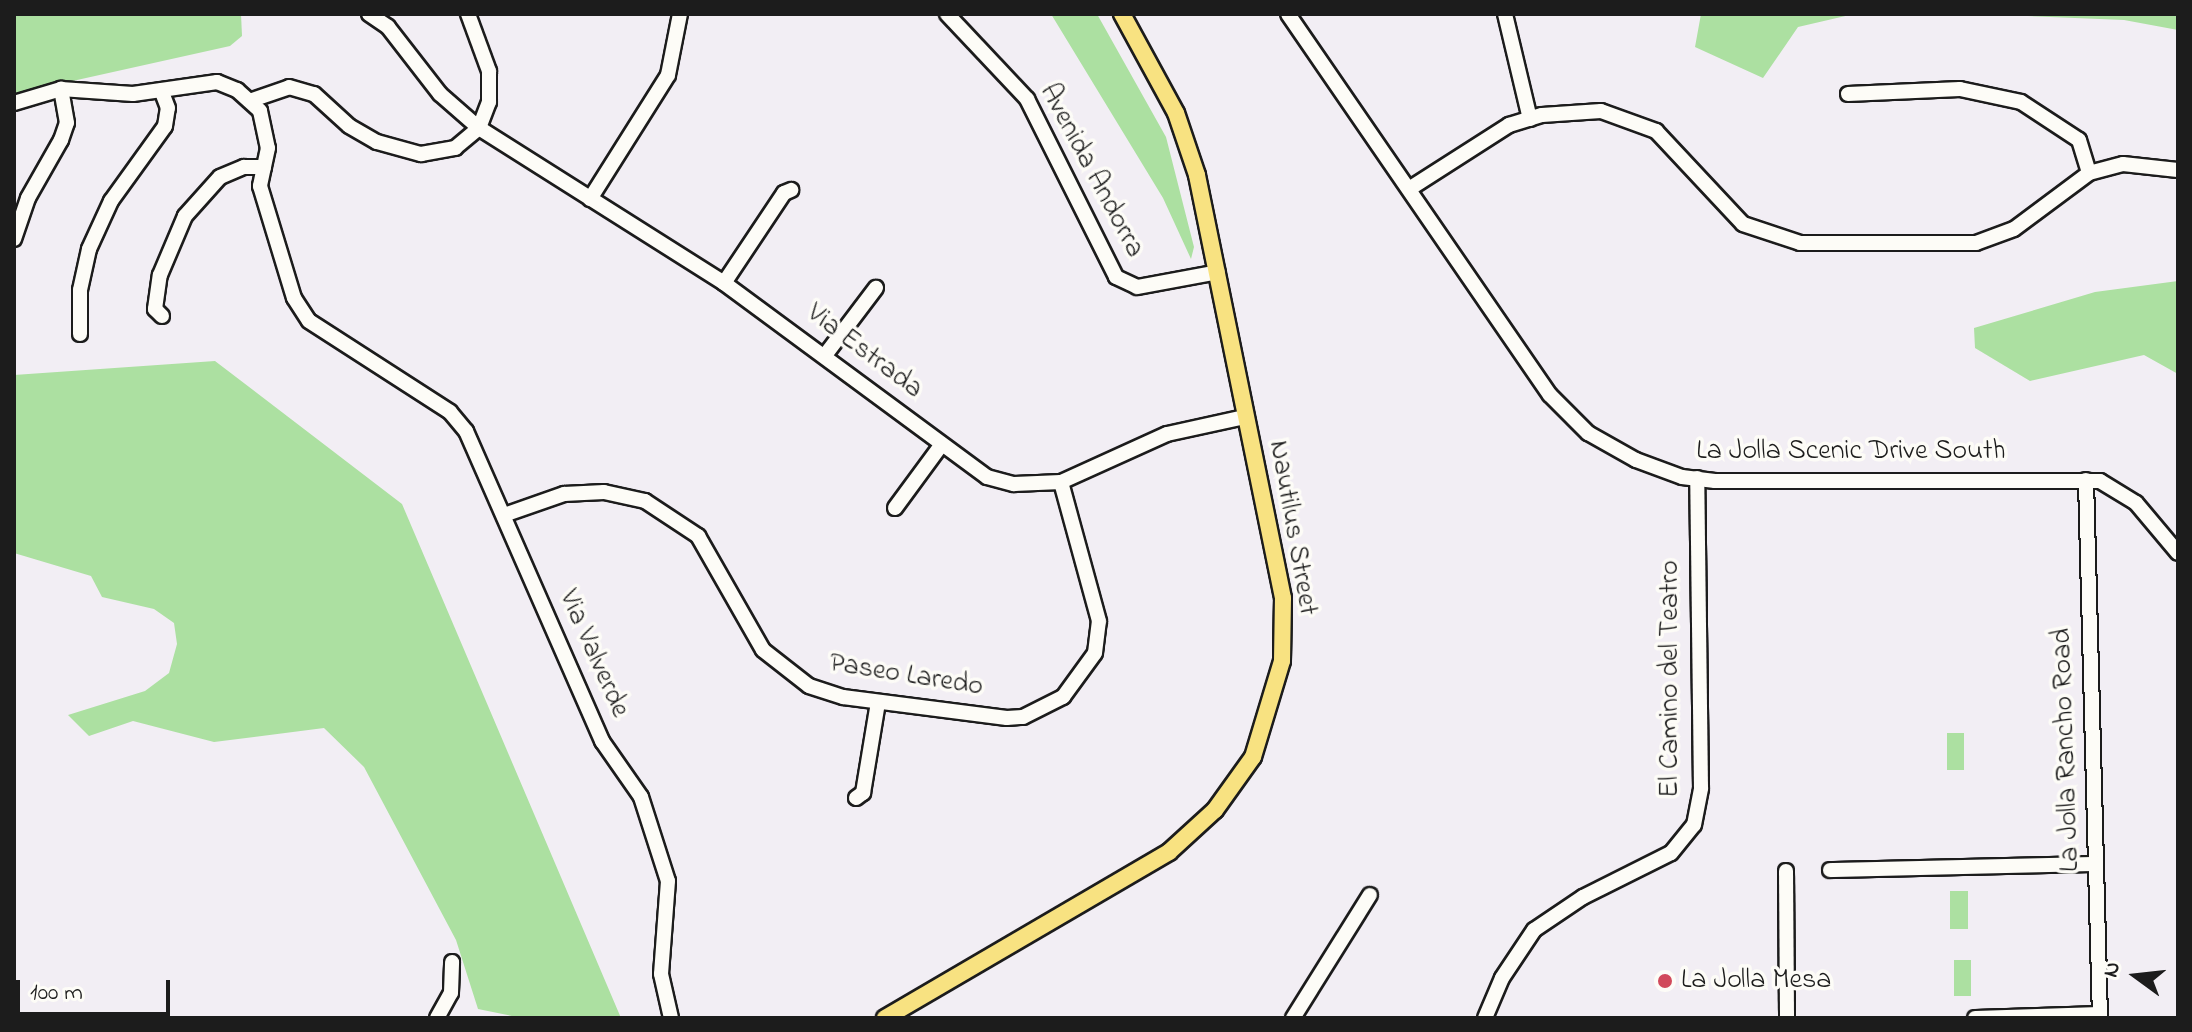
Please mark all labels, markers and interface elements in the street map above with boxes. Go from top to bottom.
street label: Avenida Andorra [1031,78,1151,264]
street label: Via Estrada [799,297,929,407]
street label: La Jolla Scenic Drive South [1696,435,2006,469]
street label: Nautilus Street [1260,438,1324,618]
street label: El Camino del Teatro [1654,560,1688,798]
street label: Via Valverde [550,585,636,723]
street label: La Jolla Rancho Road [2046,627,2088,873]
street label: Paseo Laredo [827,647,985,705]
north arrow [2096,936,2176,1016]
text: N [2095,958,2130,981]
scale bar [20,964,174,1014]
place label: La Jolla Mesa [1681,964,1831,998]
marker: La Jolla Mesa [1656,972,1674,990]
text: 100 m [30,976,83,1011]

